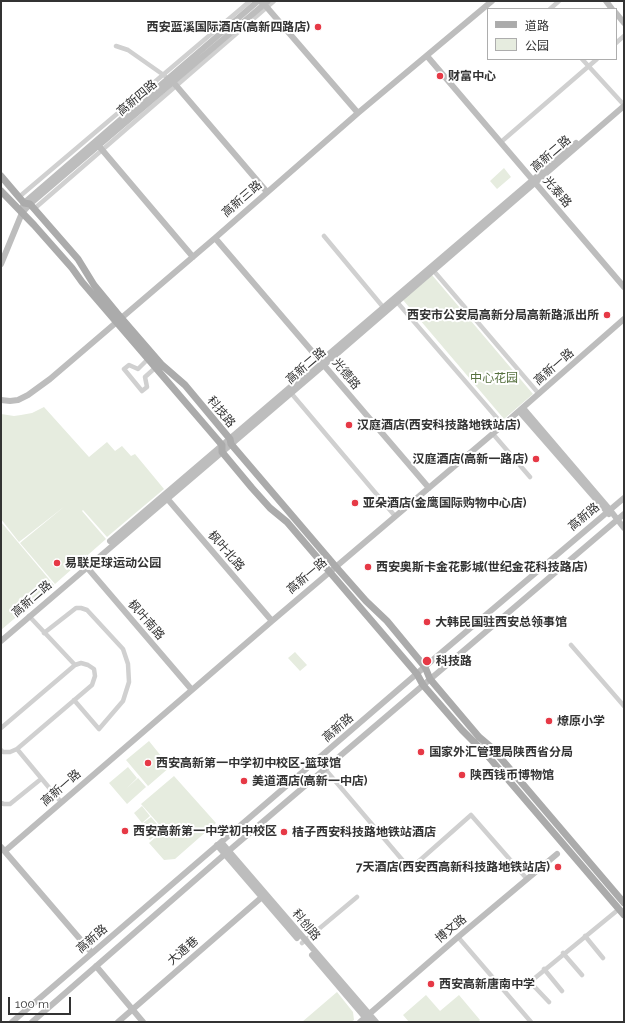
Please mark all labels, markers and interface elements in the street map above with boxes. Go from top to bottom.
legend [487,8,617,60]
text: 道路 [525,19,549,33]
place label: 西安蓝溪国际酒店(高新四路店) [147,20,310,34]
marker: 西安蓝溪国际酒店(高新四路店) [313,22,323,32]
text: 公园 [525,39,549,53]
place label: 财富中心 [448,69,496,83]
marker: 财富中心 [435,71,445,81]
street label: 高新四路 [114,77,160,119]
street label: 高新二路 [528,133,574,175]
street label: 光泰路 [540,174,574,210]
street label: 高新三路 [219,178,265,220]
place label: 西安市公安局高新分局高新路派出所 [407,308,599,322]
marker: 西安市公安局高新分局高新路派出所 [602,310,612,320]
street label: 高新二路 [283,345,329,387]
street label: 高新一路 [531,346,577,388]
street label: 光德路 [329,356,363,392]
park label: 中心花园 [470,371,518,385]
street label: 科技路 [204,394,238,430]
place label: 汉庭酒店(西安科技路地铁站店) [357,418,520,432]
marker: 汉庭酒店(西安科技路地铁站店) [344,420,354,430]
place label: 汉庭酒店(高新一路店) [413,452,528,466]
marker: 汉庭酒店(高新一路店) [531,454,541,464]
place label: 亚朵酒店(金鹰国际购物中心店) [363,496,526,510]
marker: 亚朵酒店(金鹰国际购物中心店) [350,498,360,508]
street label: 高新路 [566,500,602,534]
street label: 枫叶北路 [205,528,247,574]
street label: 高新一路 [284,555,330,597]
place label: 易联足球运动公园 [65,556,161,570]
marker: 易联足球运动公园 [52,558,62,568]
place label: 西安奥斯卡金花影城(世纪金花科技路店) [376,560,587,574]
marker: 西安奥斯卡金花影城(世纪金花科技路店) [363,562,373,572]
street label: 高新二路 [9,578,55,620]
street label: 枫叶南路 [125,597,167,643]
place label: 大韩民国驻西安总领事馆 [435,615,567,629]
marker: 大韩民国驻西安总领事馆 [422,617,432,627]
place label: 科技路 [436,654,472,668]
marker: 科技路 [421,655,433,667]
street label: 高新路 [320,711,356,745]
place label: 燎原小学 [557,714,605,728]
marker: 燎原小学 [544,716,554,726]
place label: 国家外汇管理局陕西省分局 [429,745,573,759]
marker: 国家外汇管理局陕西省分局 [416,747,426,757]
place label: 西安高新第一中学初中校区-篮球馆 [156,756,341,770]
marker: 西安高新第一中学初中校区-篮球馆 [143,758,153,768]
street label: 高新一路 [38,767,84,809]
place label: 陕西钱币博物馆 [470,768,554,782]
marker: 陕西钱币博物馆 [457,770,467,780]
place label: 美道酒店(高新一中店) [252,774,367,788]
marker: 美道酒店(高新一中店) [239,776,249,786]
place label: 西安高新第一中学初中校区 [133,824,277,838]
place label: 桔子西安科技路地铁站酒店 [292,825,436,839]
marker: 西安高新第一中学初中校区 [120,826,130,836]
marker: 桔子西安科技路地铁站酒店 [279,827,289,837]
place label: 7天酒店(西安西高新科技路地铁站店) [356,860,550,874]
marker: 7天酒店(西安西高新科技路地铁站店) [553,862,563,872]
street label: 科创路 [289,907,323,943]
street label: 博文路 [433,912,469,946]
street label: 高新路 [74,922,110,956]
street label: 大通巷 [165,934,201,968]
place label: 西安高新唐南中学 [439,977,535,991]
marker: 西安高新唐南中学 [426,979,436,989]
scale bar [10,989,73,1015]
text: 100 m [15,997,49,1011]

